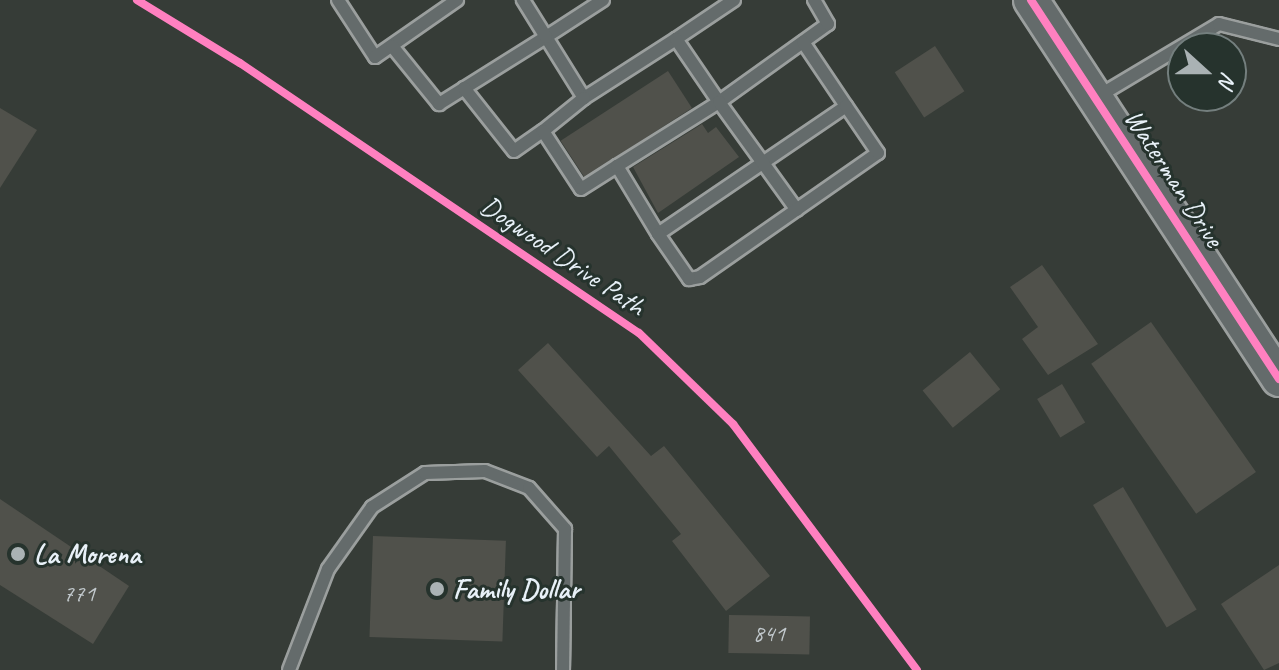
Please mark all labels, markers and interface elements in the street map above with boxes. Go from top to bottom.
north arrow [1167,32,1247,112]
text: N [1212,69,1243,91]
street label: Waterman Drive [1117,103,1231,253]
street label: Dogwood Drive Path [474,189,652,323]
place label: La Morena [34,537,140,571]
marker: La Morena [9,545,27,563]
place label: Family Dollar [453,572,579,606]
house number: 771 [63,580,95,608]
marker: Family Dollar [428,580,446,598]
house number: 841 [753,620,785,648]

